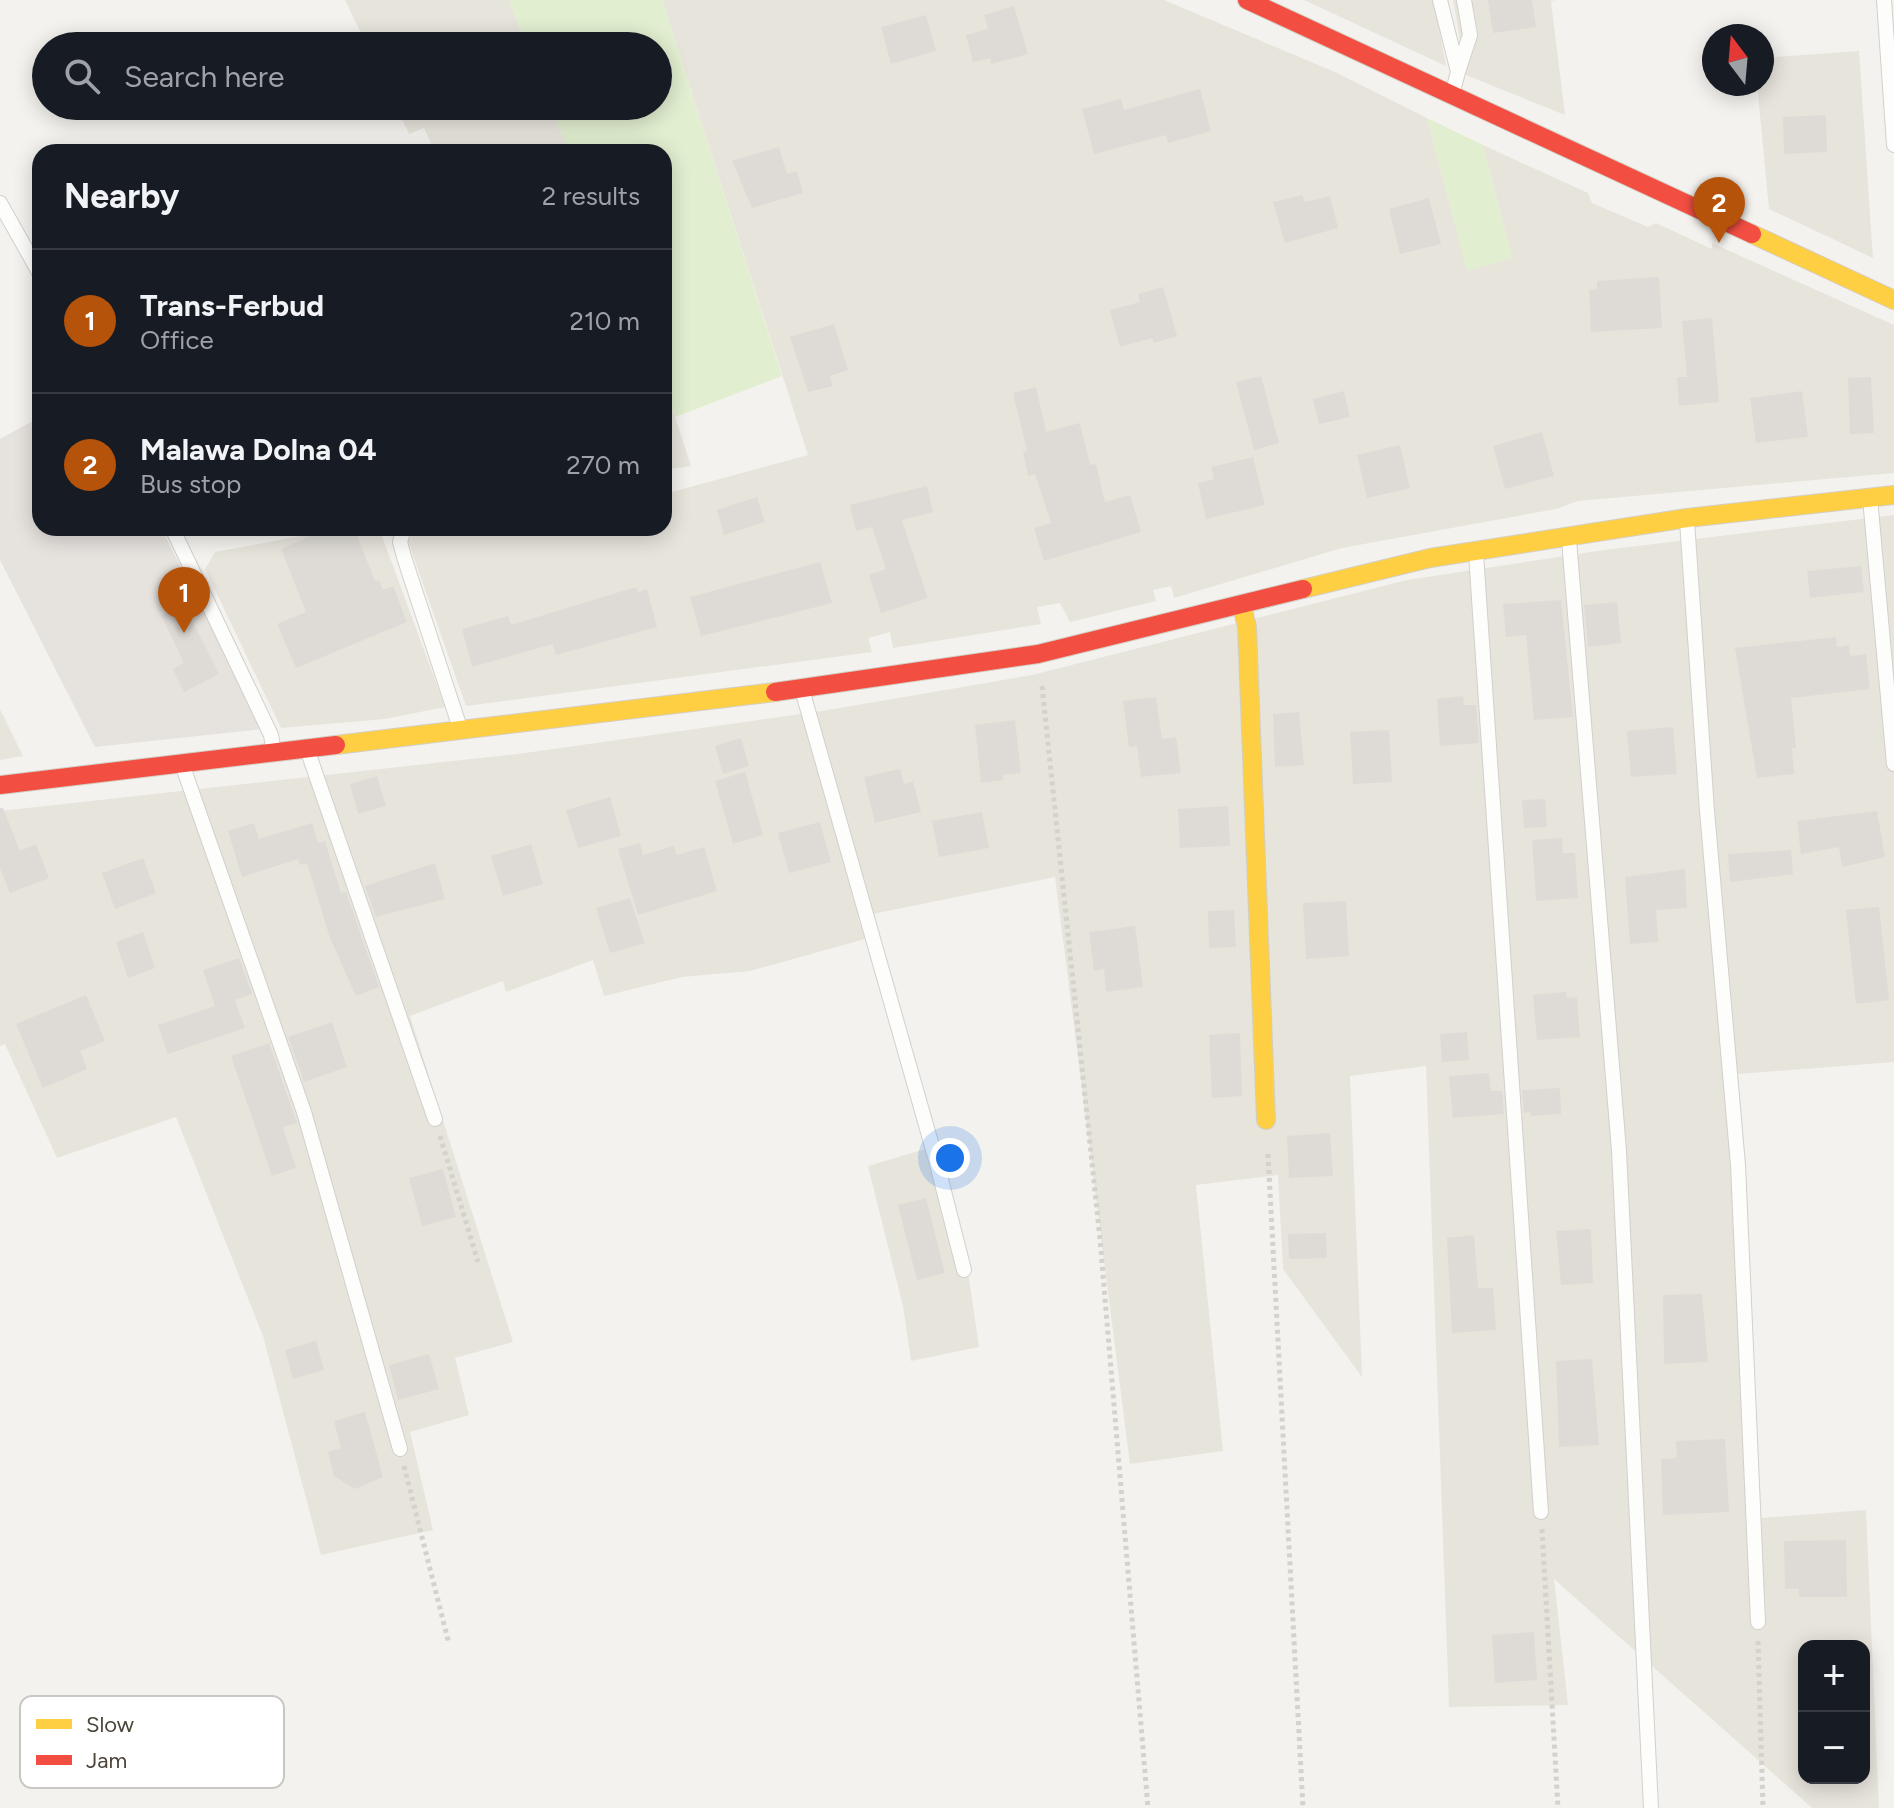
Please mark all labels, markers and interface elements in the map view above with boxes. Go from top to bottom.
north arrow [1702,24,1774,96]
search box [32,32,672,120]
icon: search [60,54,104,98]
text: Search here [124,58,284,95]
text: Nearby [64,176,179,217]
pin: 2 [1693,177,1745,243]
text: 2 results [542,180,640,212]
text: Trans-Ferbud [140,287,324,324]
text: 1 [85,305,95,337]
text: 210 m [570,305,640,337]
text: Office [140,324,214,356]
text: Malawa Dolna 04 [140,431,377,468]
text: 2 [82,449,98,481]
text: 270 m [566,449,640,481]
text: Bus stop [140,468,241,500]
pin: 1 [158,567,210,633]
your location [930,1138,970,1178]
map controls [1798,1640,1870,1784]
button: + [1798,1640,1870,1712]
legend [20,1696,284,1788]
text: Slow [86,1711,135,1738]
button: − [1798,1712,1870,1784]
text: Jam [86,1747,127,1774]

